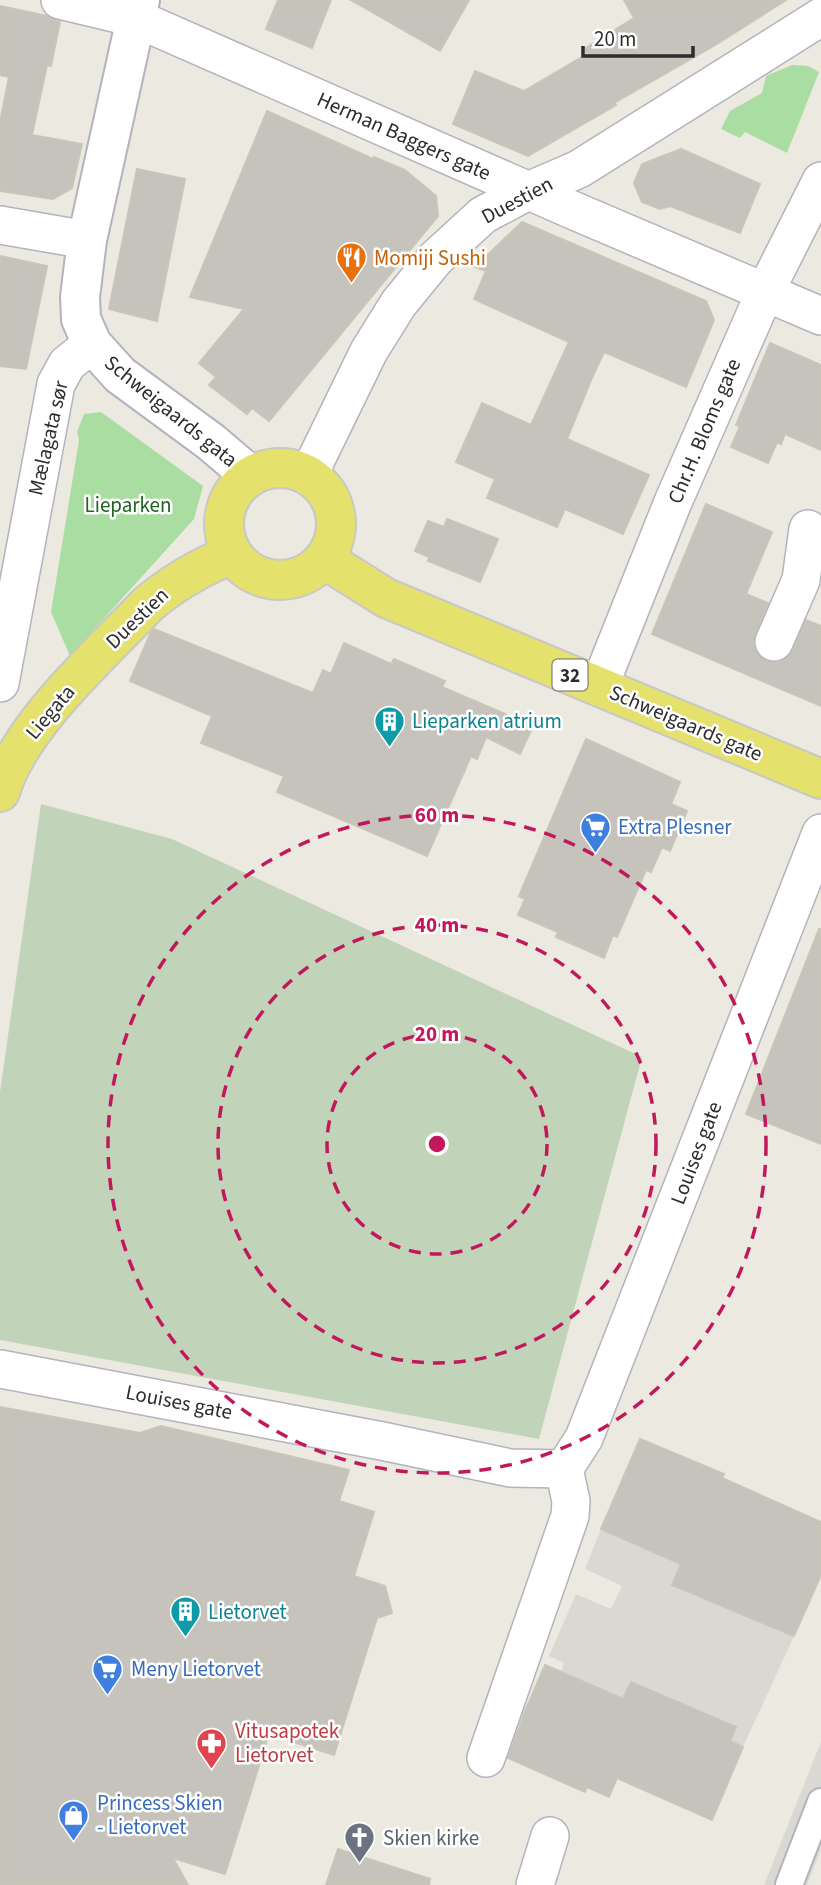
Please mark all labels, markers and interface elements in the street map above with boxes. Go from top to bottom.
scale bar [583,14,693,58]
text: 20 m [594,24,636,54]
street label: Herman Baggers gate [312,84,496,188]
street label: Duestien [476,169,558,231]
restaurant icon: Momiji Sushi [334,241,368,285]
place label: Momiji Sushi [374,243,486,273]
street label: Schweigaards gata [98,348,244,474]
street label: Chr.H. Bloms gate [660,354,748,508]
street label: Mælagata sør [20,377,76,498]
park label: Lieparken [85,490,171,520]
street label: Duestien [99,580,175,656]
road number: 32 [552,660,588,690]
street label: Schweigaards gate [605,677,767,769]
street label: Liegata [18,678,82,746]
building icon: Lieparken atrium [372,704,406,748]
place label: Lieparken atrium [412,706,562,736]
text: 60 m [415,800,459,830]
supermarket icon: Extra Plesner [578,810,612,854]
place label: Extra Plesner [618,812,732,842]
text: 40 m [415,910,459,940]
text: 20 m [415,1019,459,1049]
street label: Louises gate [663,1097,729,1209]
centre of rings [425,1132,449,1156]
street label: Louises gate [123,1377,235,1427]
building icon: Lietorvet [168,1595,202,1639]
place label: Lietorvet [208,1597,287,1627]
supermarket icon: Meny Lietorvet [91,1652,125,1696]
place label: Meny Lietorvet [131,1654,261,1684]
place label: Vitusapotek Lietorvet [235,1716,340,1770]
pharmacy icon: Vitusapotek Lietorvet [195,1726,229,1770]
place label: Princess Skien - Lietorvet [97,1788,223,1842]
shop icon: Princess Skien - Lietorvet [57,1798,91,1842]
church icon: Skien kirke [343,1821,377,1865]
place label: Skien kirke [383,1823,479,1853]

